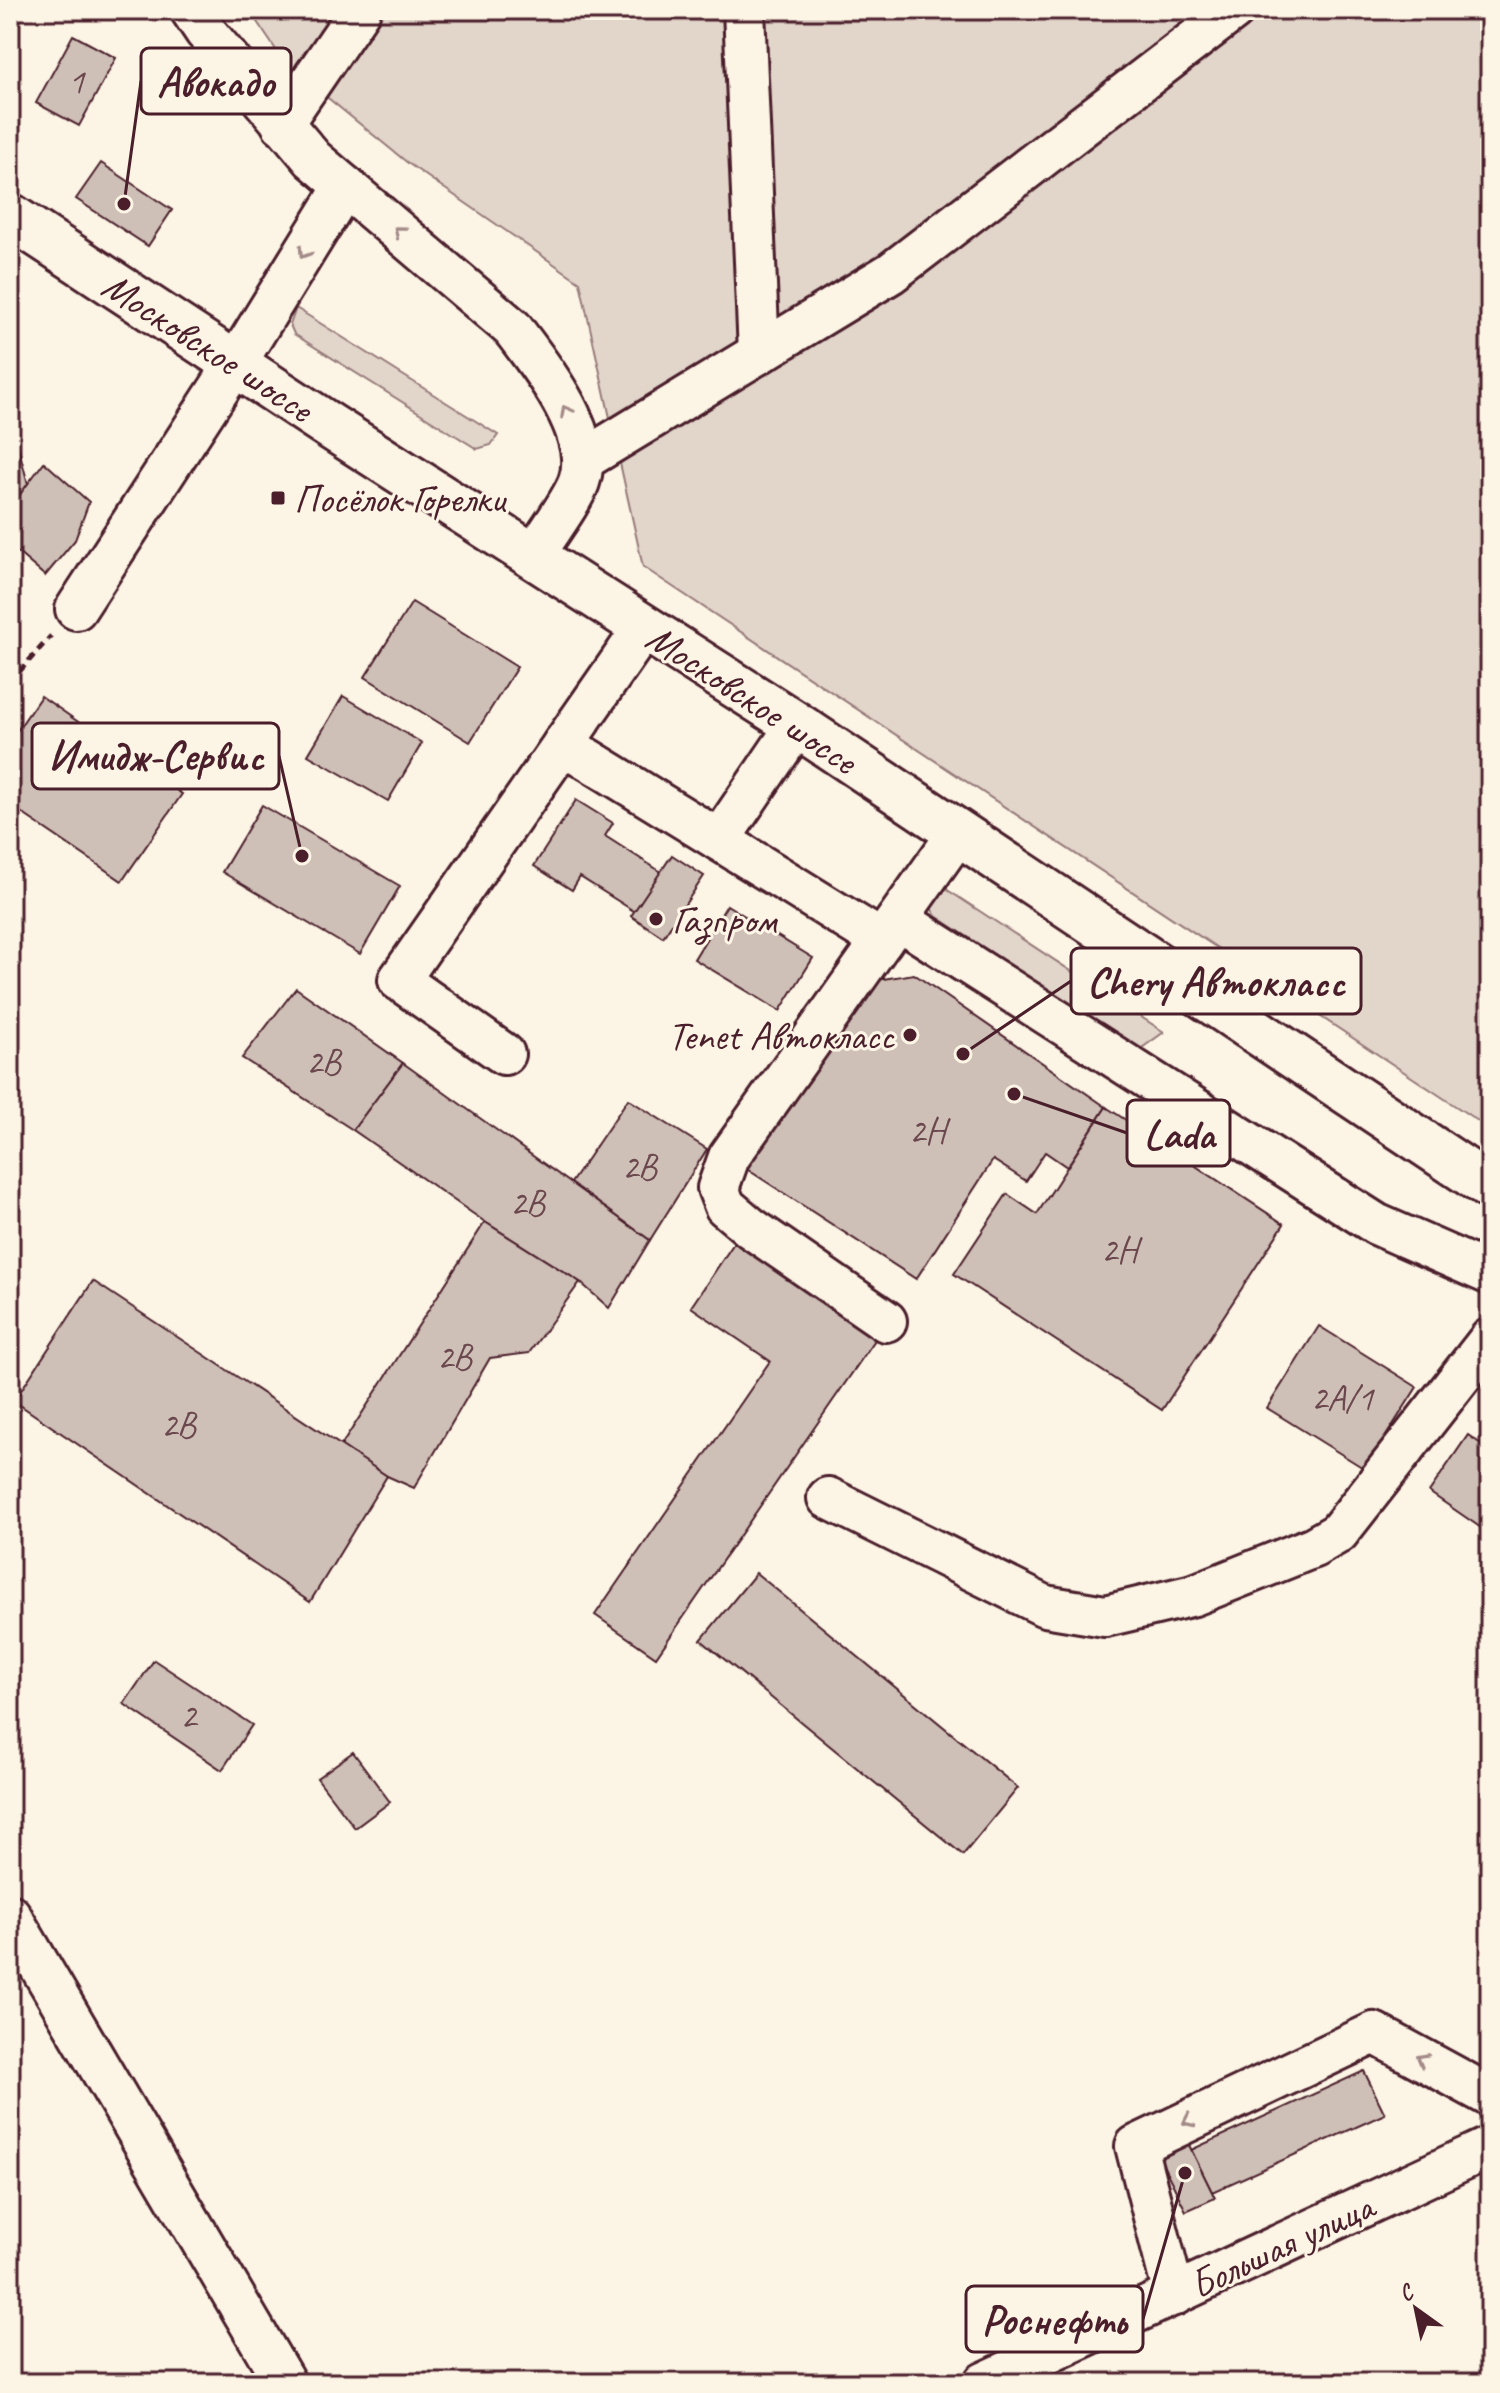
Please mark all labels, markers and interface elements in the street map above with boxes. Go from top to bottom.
callout: Авокадо [141,48,291,114]
text: Авокадо [157,56,277,109]
house number: 1 [68,58,86,104]
one-way arrow [393,227,408,241]
one-way arrow [299,244,314,258]
street label: Московское шоссе [93,260,325,435]
one-way arrow [560,406,576,420]
place label: Посёлок Горелки [294,474,507,524]
marker: Посёлок Горелки [269,489,287,507]
street label: Московское шоссе [637,612,869,787]
callout: Имидж-Сервис [32,723,279,789]
text: Имидж-Сервис [48,730,265,783]
place label: Газпром [672,895,779,945]
marker: Газпром [647,910,665,928]
callout: Chery Автокласс [1071,948,1361,1014]
text: Chery Автокласс [1087,956,1346,1009]
place label: Tenet Автокласс [668,1011,895,1061]
marker: Tenet Автокласс [901,1026,919,1044]
house number: 2В [306,1039,343,1085]
callout: Lada [1127,1100,1230,1166]
house number: 2Н [909,1108,951,1154]
text: Lada [1144,1108,1217,1161]
house number: 2В [622,1144,659,1190]
house number: 2В [510,1180,547,1226]
house number: 2Н [1101,1227,1143,1273]
house number: 2В [437,1334,474,1380]
house number: 2А/1 [1311,1375,1375,1421]
house number: 2В [161,1402,198,1448]
house number: 2 [180,1693,199,1739]
one-way arrow [1416,2053,1430,2069]
one-way arrow [1182,2111,1196,2127]
street label: Большая улица [1182,2180,1384,2310]
north arrow [1376,2269,1456,2349]
text: С [1393,2277,1420,2308]
callout: Роснефть [966,2286,1143,2352]
text: Роснефть [982,2294,1129,2347]

